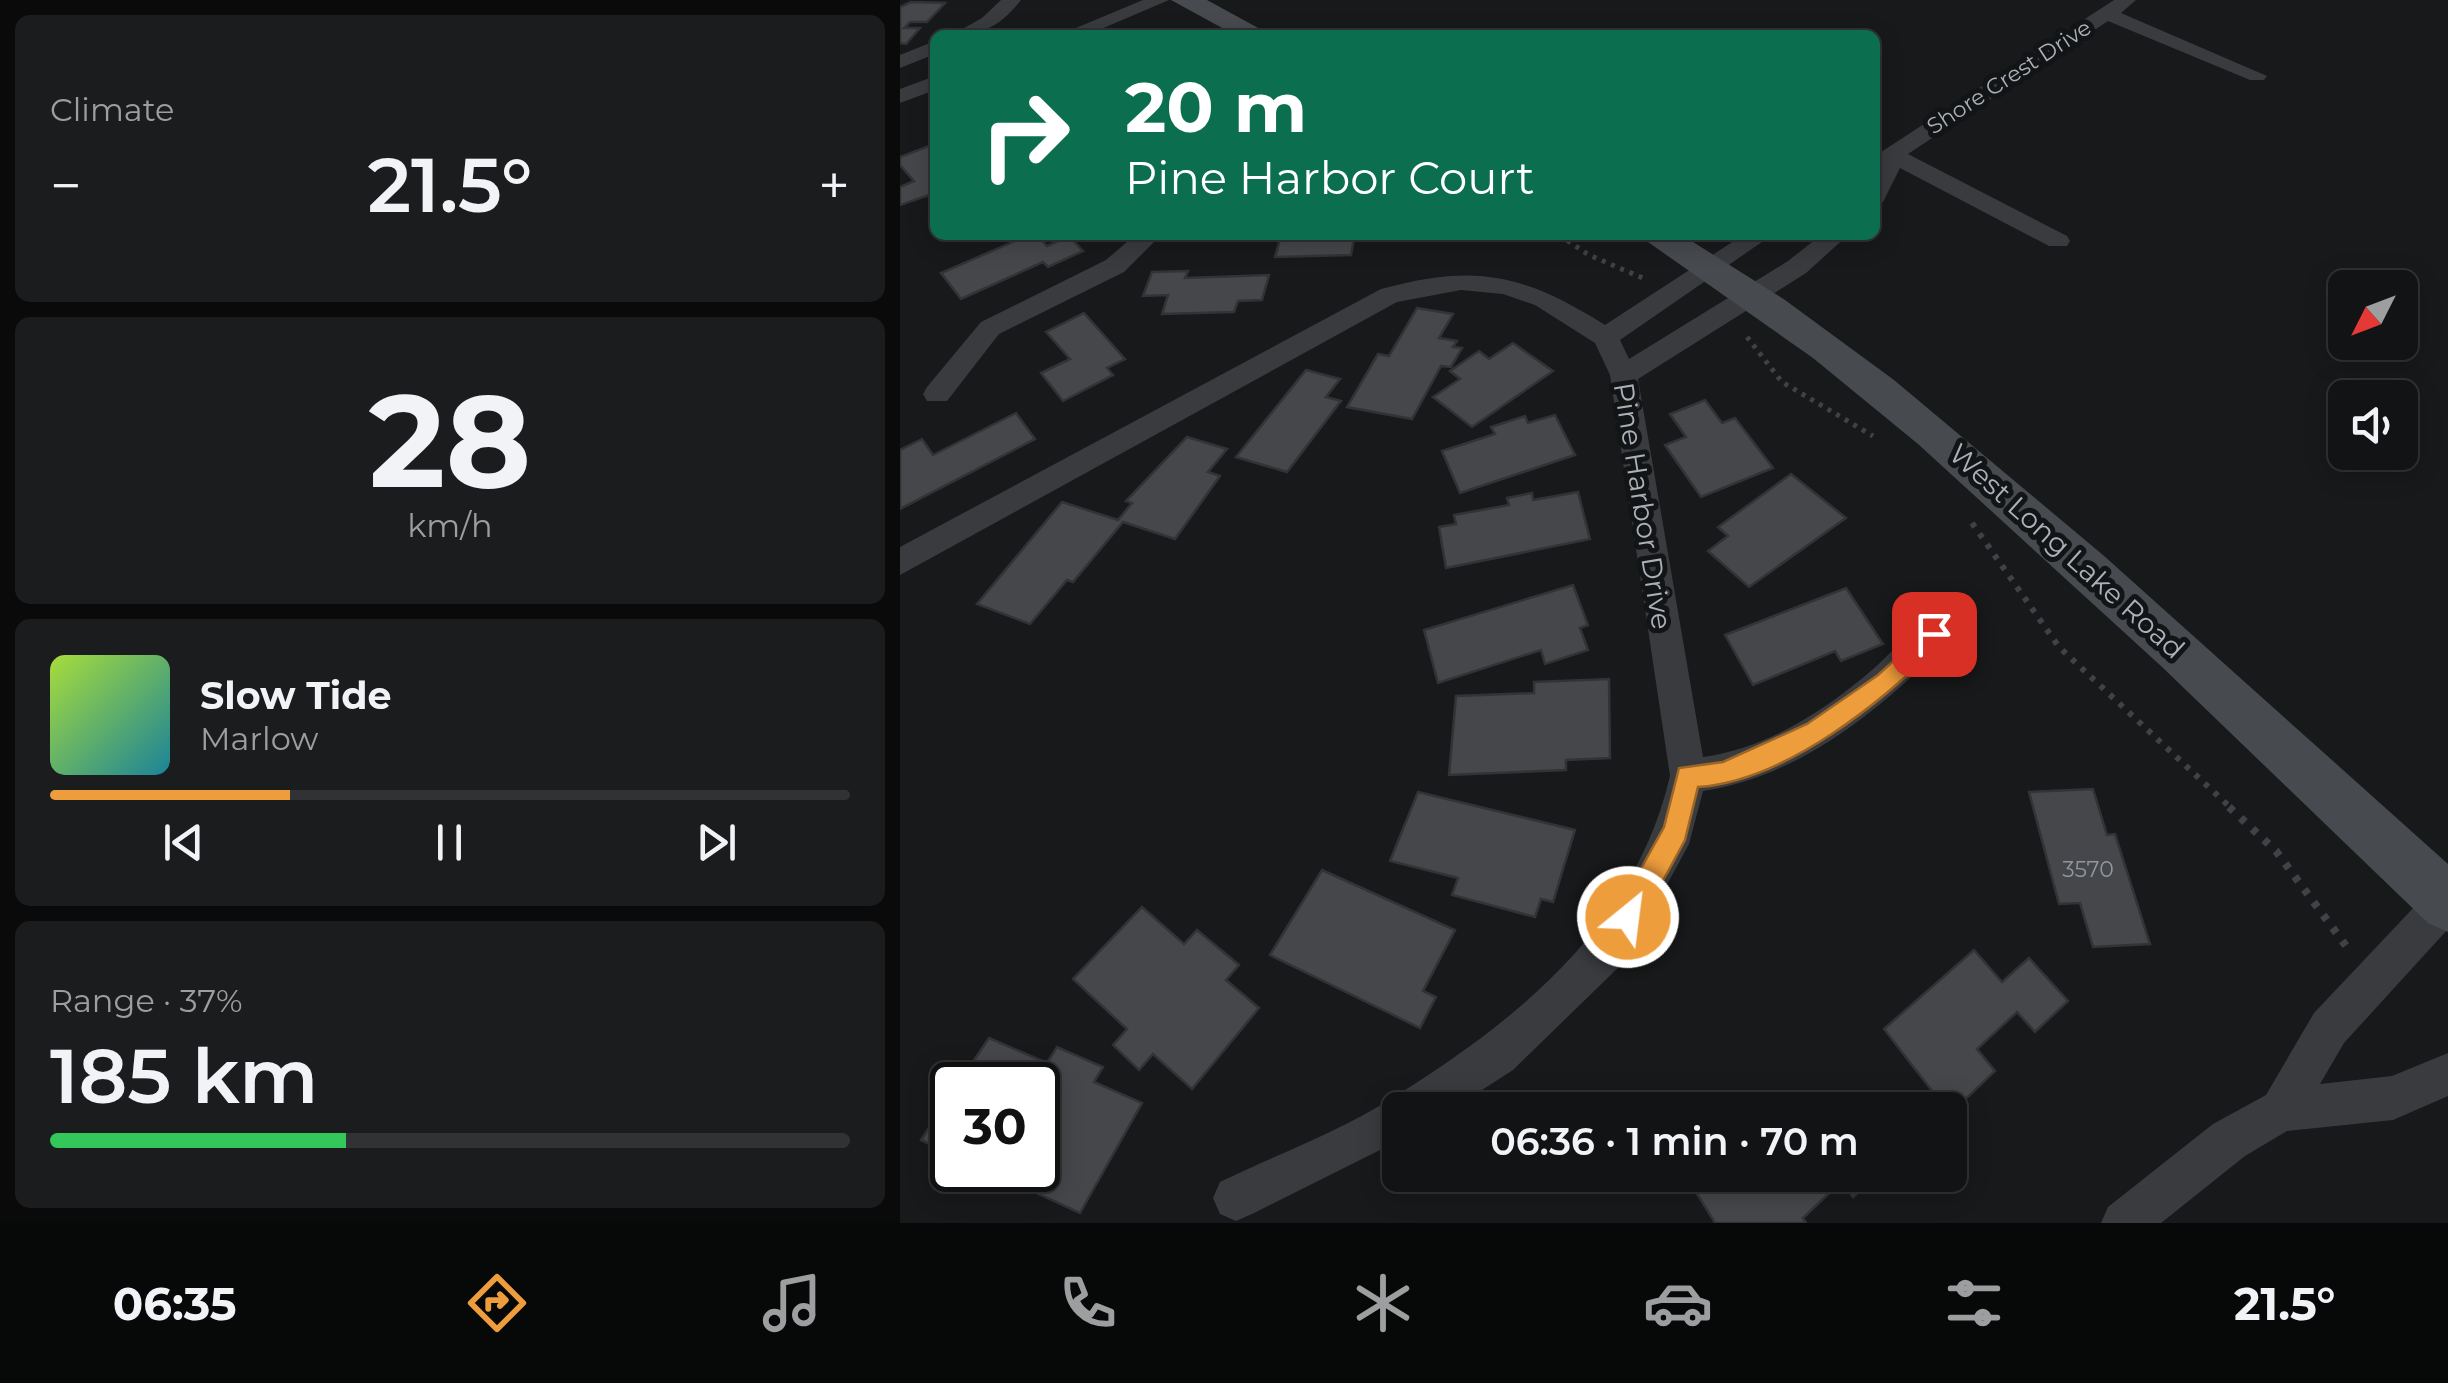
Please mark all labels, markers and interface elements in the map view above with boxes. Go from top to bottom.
street label: Shore Crest Drive [1922,14,2096,140]
text: 20 m [1125,64,1307,150]
icon: right [960,70,1090,200]
text: Climate [50,90,174,129]
text: 21.5° [367,139,533,231]
text: Pine Harbor Court [1125,150,1535,205]
text: − [50,152,82,219]
text: + [818,152,850,219]
north arrow [2328,270,2418,360]
map controls [2328,270,2418,470]
text: 28 [369,361,531,520]
street label: Pine Harbor Drive [1607,380,1679,632]
button: sound [2328,380,2418,470]
street label: West Long Lake Road [1942,436,2192,666]
text: km/h [407,506,493,545]
pin [1892,592,1977,677]
icon: arrive [1907,607,1962,662]
text: Slow Tide [200,672,392,719]
text: Marlow [200,719,318,758]
icon: previous [156,815,211,870]
icon: pause [422,815,477,870]
icon: next [689,815,744,870]
house number: 3570 [2062,856,2114,883]
position arrow [1576,865,1680,969]
text: Range · 37% [50,981,243,1020]
text: 185 km [50,1030,318,1122]
speed limit sign: 30 [930,1062,1060,1192]
text: 06:36 · 1 min · 70 m [1490,1118,1859,1165]
icon: directions [462,1268,532,1338]
icon: music [757,1268,827,1338]
icon: phone [1053,1268,1123,1338]
icon: climate [1348,1268,1418,1338]
icon: car [1643,1268,1713,1338]
icon: filters [1939,1268,2009,1338]
text: 06:35 [113,1276,237,1331]
text: 21.5° [2234,1276,2335,1331]

